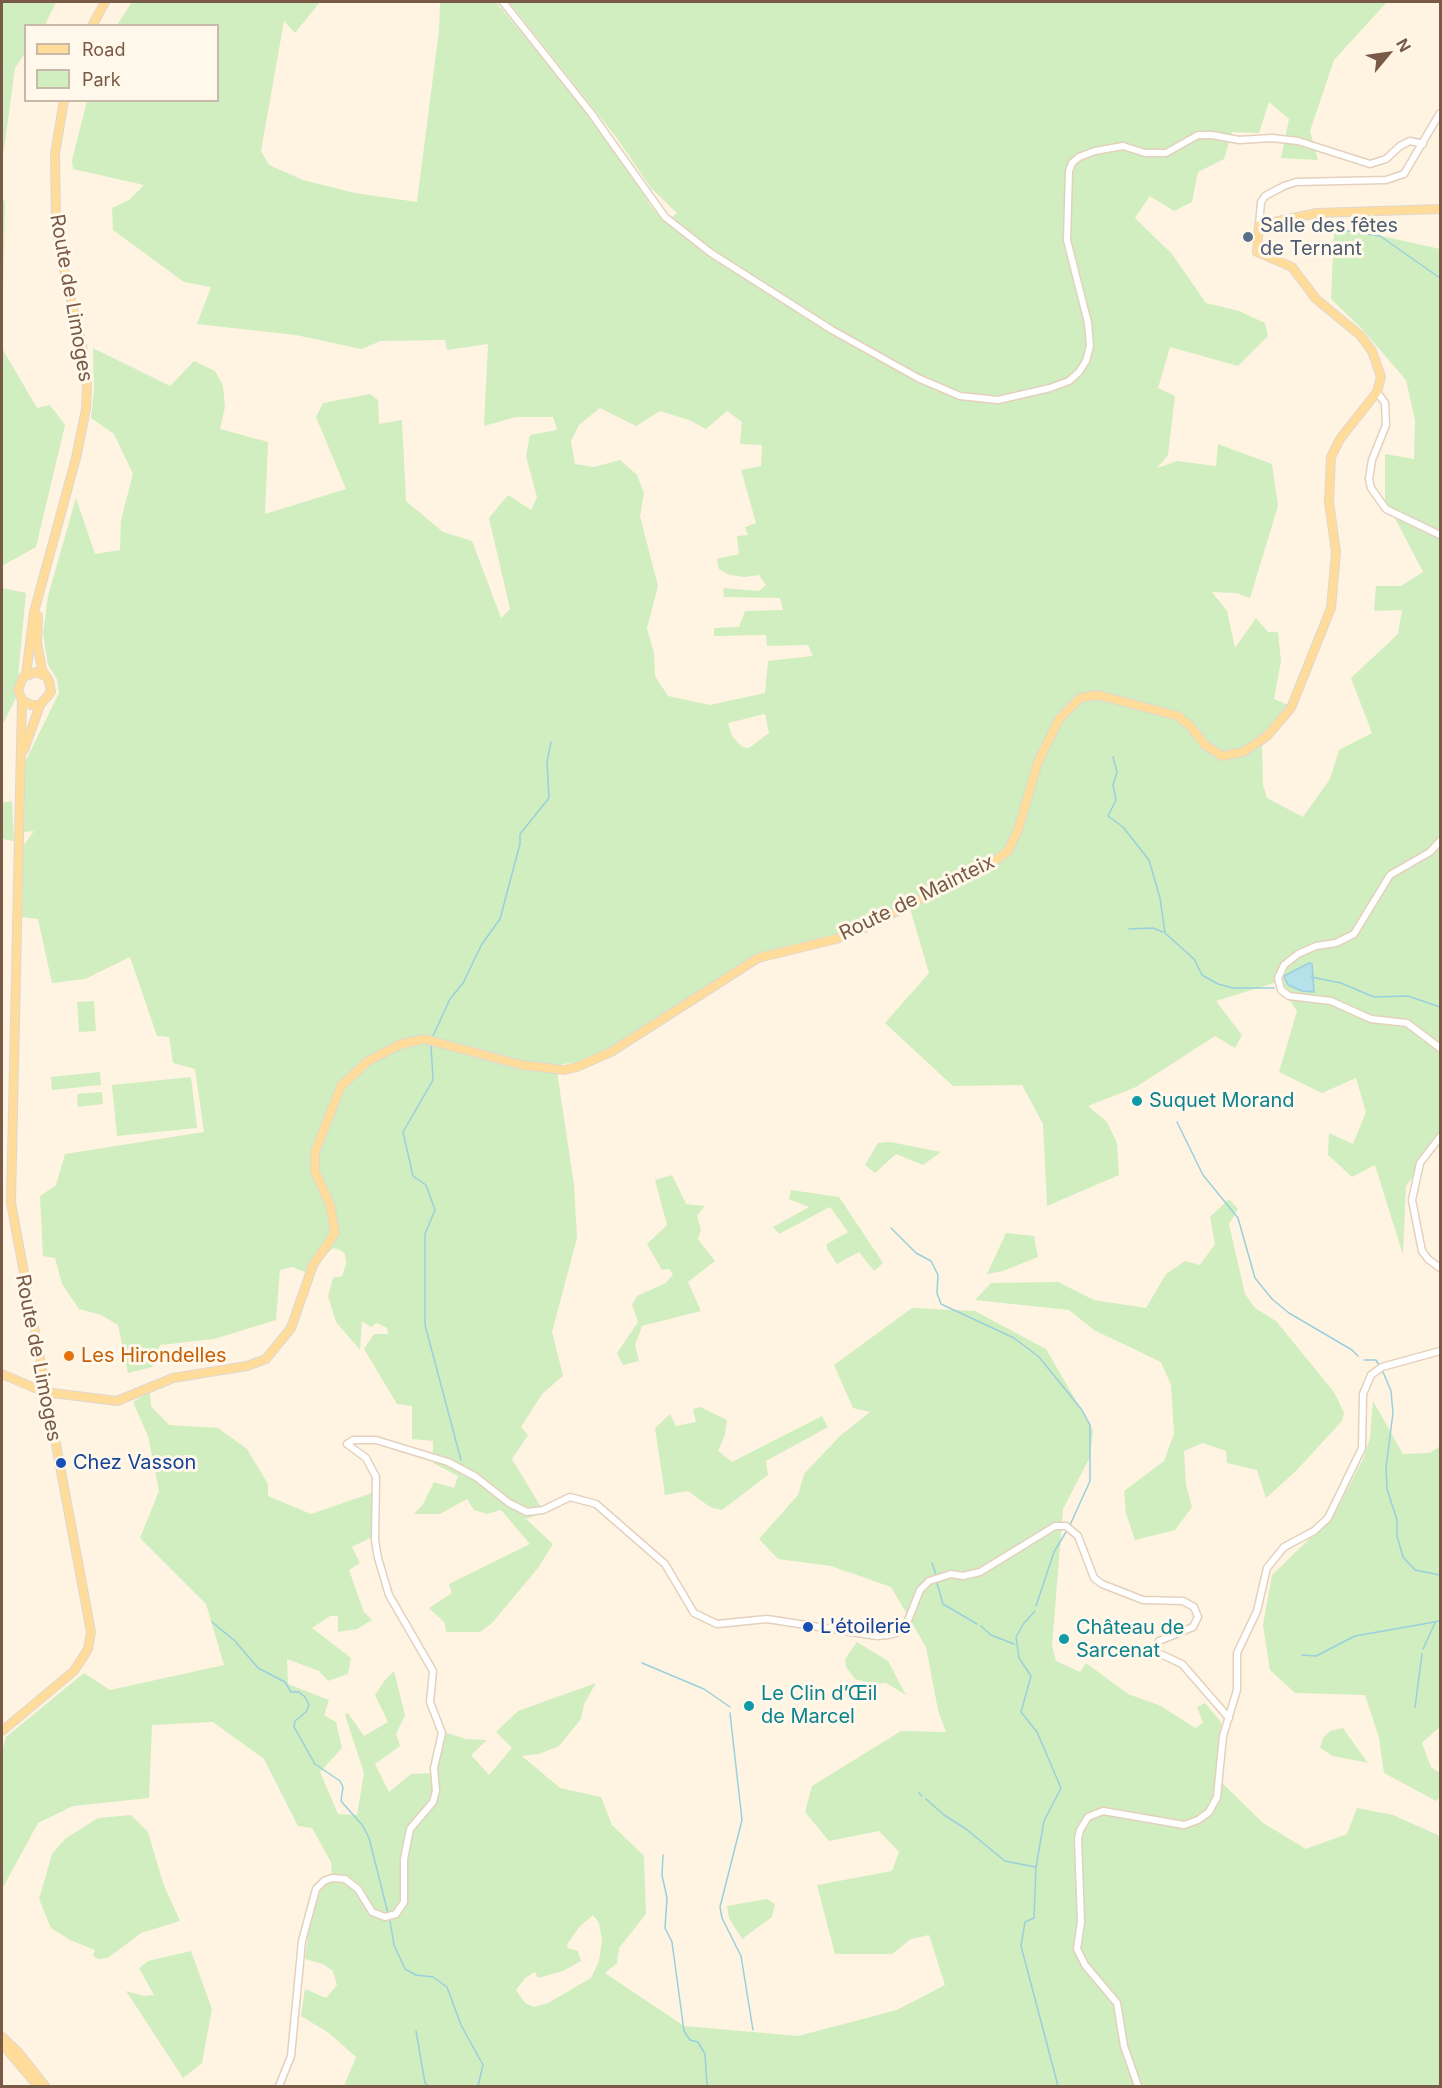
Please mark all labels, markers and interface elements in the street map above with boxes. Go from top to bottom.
legend [24,24,219,102]
north arrow [1358,24,1418,84]
text: N [1392,35,1415,55]
text: Road [82,39,125,60]
text: Park [82,69,121,90]
street label: Route de Limoges [44,212,98,384]
place label: Salle des fêtes de Ternant [1260,214,1398,261]
marker: Salle des fêtes de Ternant [1241,230,1255,244]
street label: Route de Mainteix [836,850,998,946]
place label: Suquet Morand [1149,1089,1294,1113]
marker: Suquet Morand [1130,1094,1144,1108]
street label: Route de Limoges [10,1272,66,1444]
place label: Les Hirondelles [81,1344,227,1368]
marker: Les Hirondelles [62,1349,76,1363]
place label: Chez Vasson [73,1451,196,1475]
marker: Chez Vasson [54,1456,68,1470]
place label: L'étoilerie [820,1615,911,1639]
place label: Château de Sarcenat [1076,1616,1184,1663]
marker: L'étoilerie [801,1620,815,1634]
marker: Château de Sarcenat [1057,1632,1071,1646]
place label: Le Clin d’Œil de Marcel [761,1682,877,1729]
marker: Le Clin d’Œil de Marcel [742,1699,756,1713]

